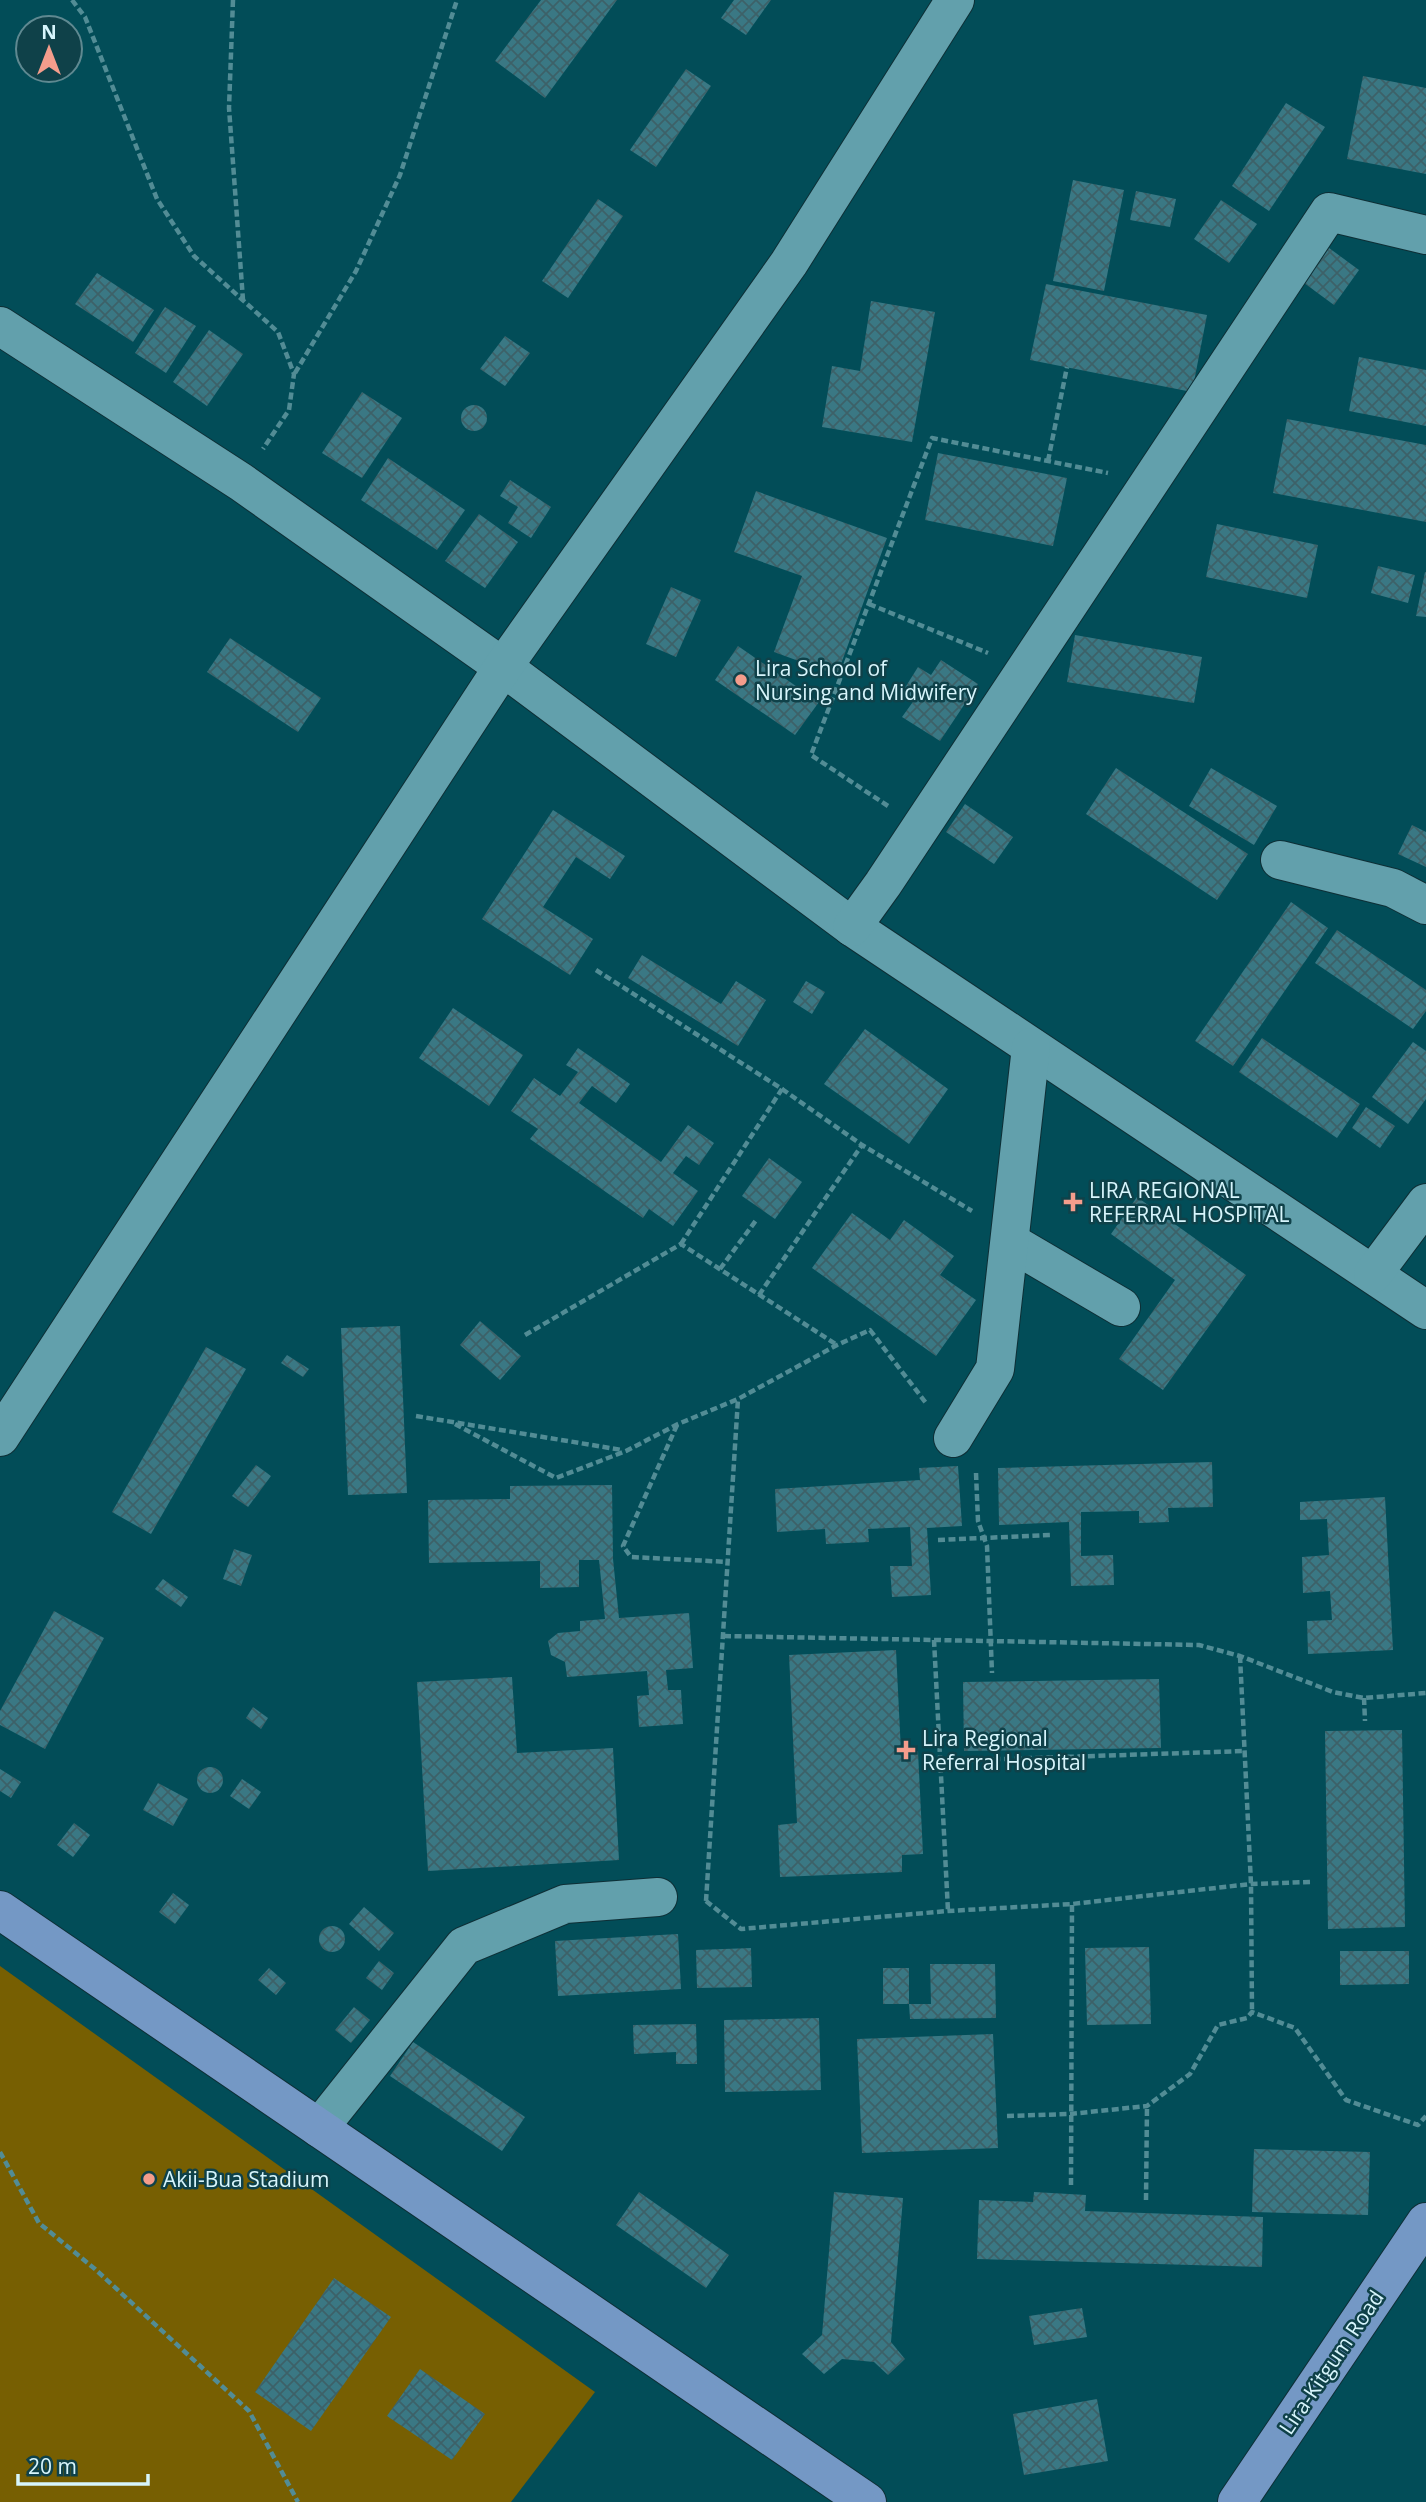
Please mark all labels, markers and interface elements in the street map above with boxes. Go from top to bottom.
north arrow [14,14,84,84]
text: N [41,19,57,45]
place label: Lira School of Nursing and Midwifery [755,654,977,706]
marker: Lira School of Nursing and Midwifery [733,672,749,688]
place label: LIRA REGIONAL REFERRAL HOSPITAL [1089,1176,1289,1228]
marker: LIRA REGIONAL REFERRAL HOSPITAL [1063,1192,1083,1212]
place label: Lira Regional Referral Hospital [922,1724,1086,1776]
marker: Lira Regional Referral Hospital [896,1740,916,1760]
place label: Akii-Bua Stadium [163,2165,329,2193]
marker: Akii-Bua Stadium [141,2171,157,2187]
street label: Lira-Kitgum Road [1272,2284,1390,2440]
scale bar [18,2442,147,2486]
text: 20 m [28,2452,77,2480]

